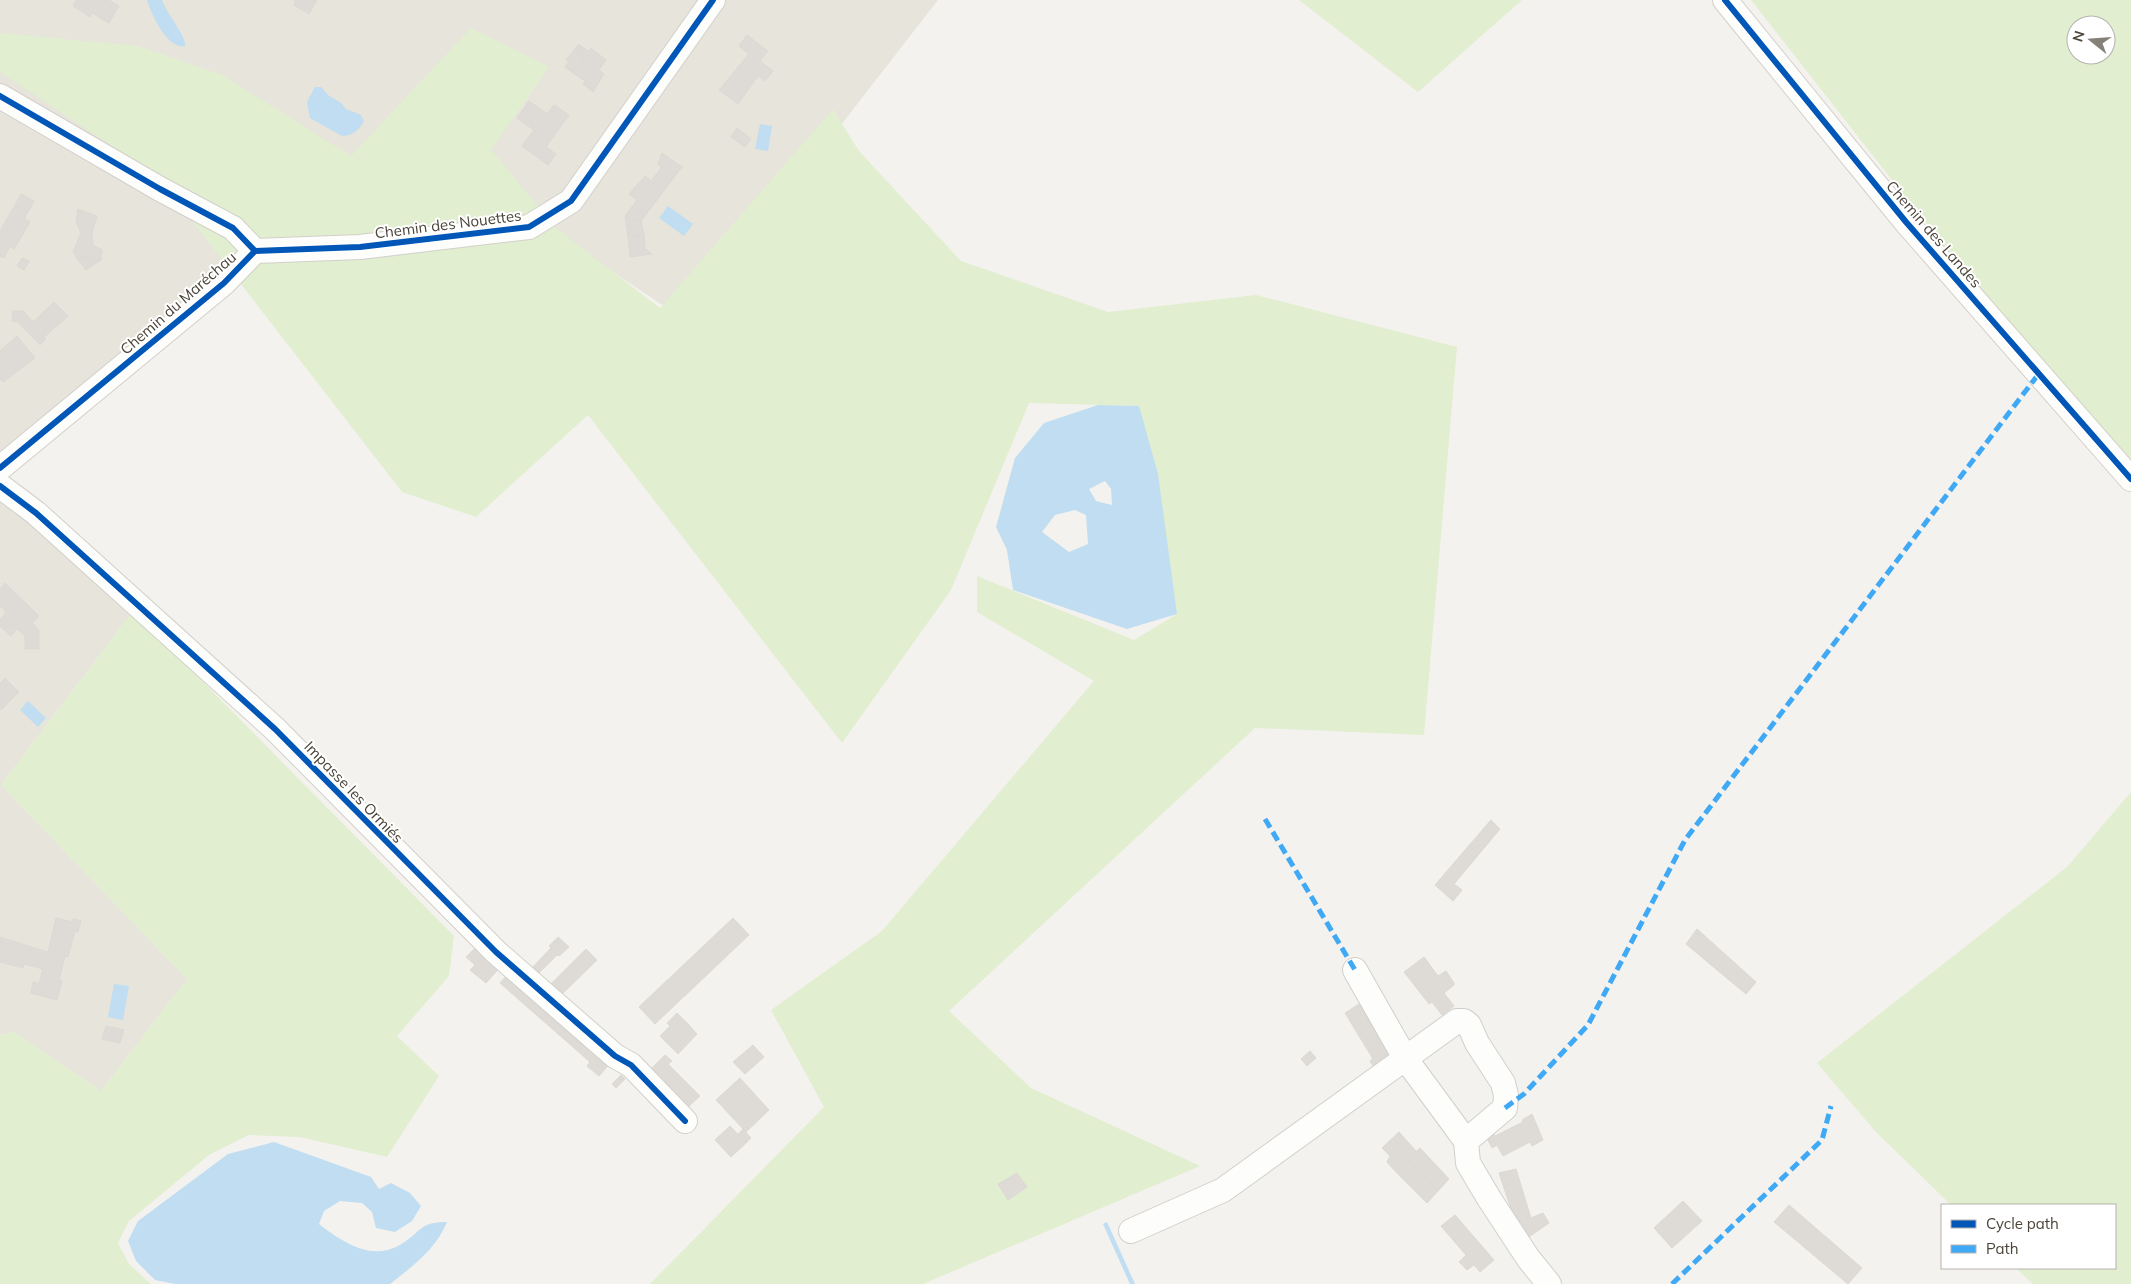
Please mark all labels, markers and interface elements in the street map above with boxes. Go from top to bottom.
north arrow [2066,15,2116,65]
text: N [2068,29,2089,44]
street label: Chemin des Landes [1882,177,1986,291]
street label: Chemin des Nouettes [374,206,522,242]
street label: Chemin du Maréchau [116,247,240,359]
street label: Impasse les Ormiés [300,737,408,847]
legend [1941,1204,2116,1269]
text: Cycle path [1986,1214,2059,1233]
text: Path [1986,1239,2018,1258]

